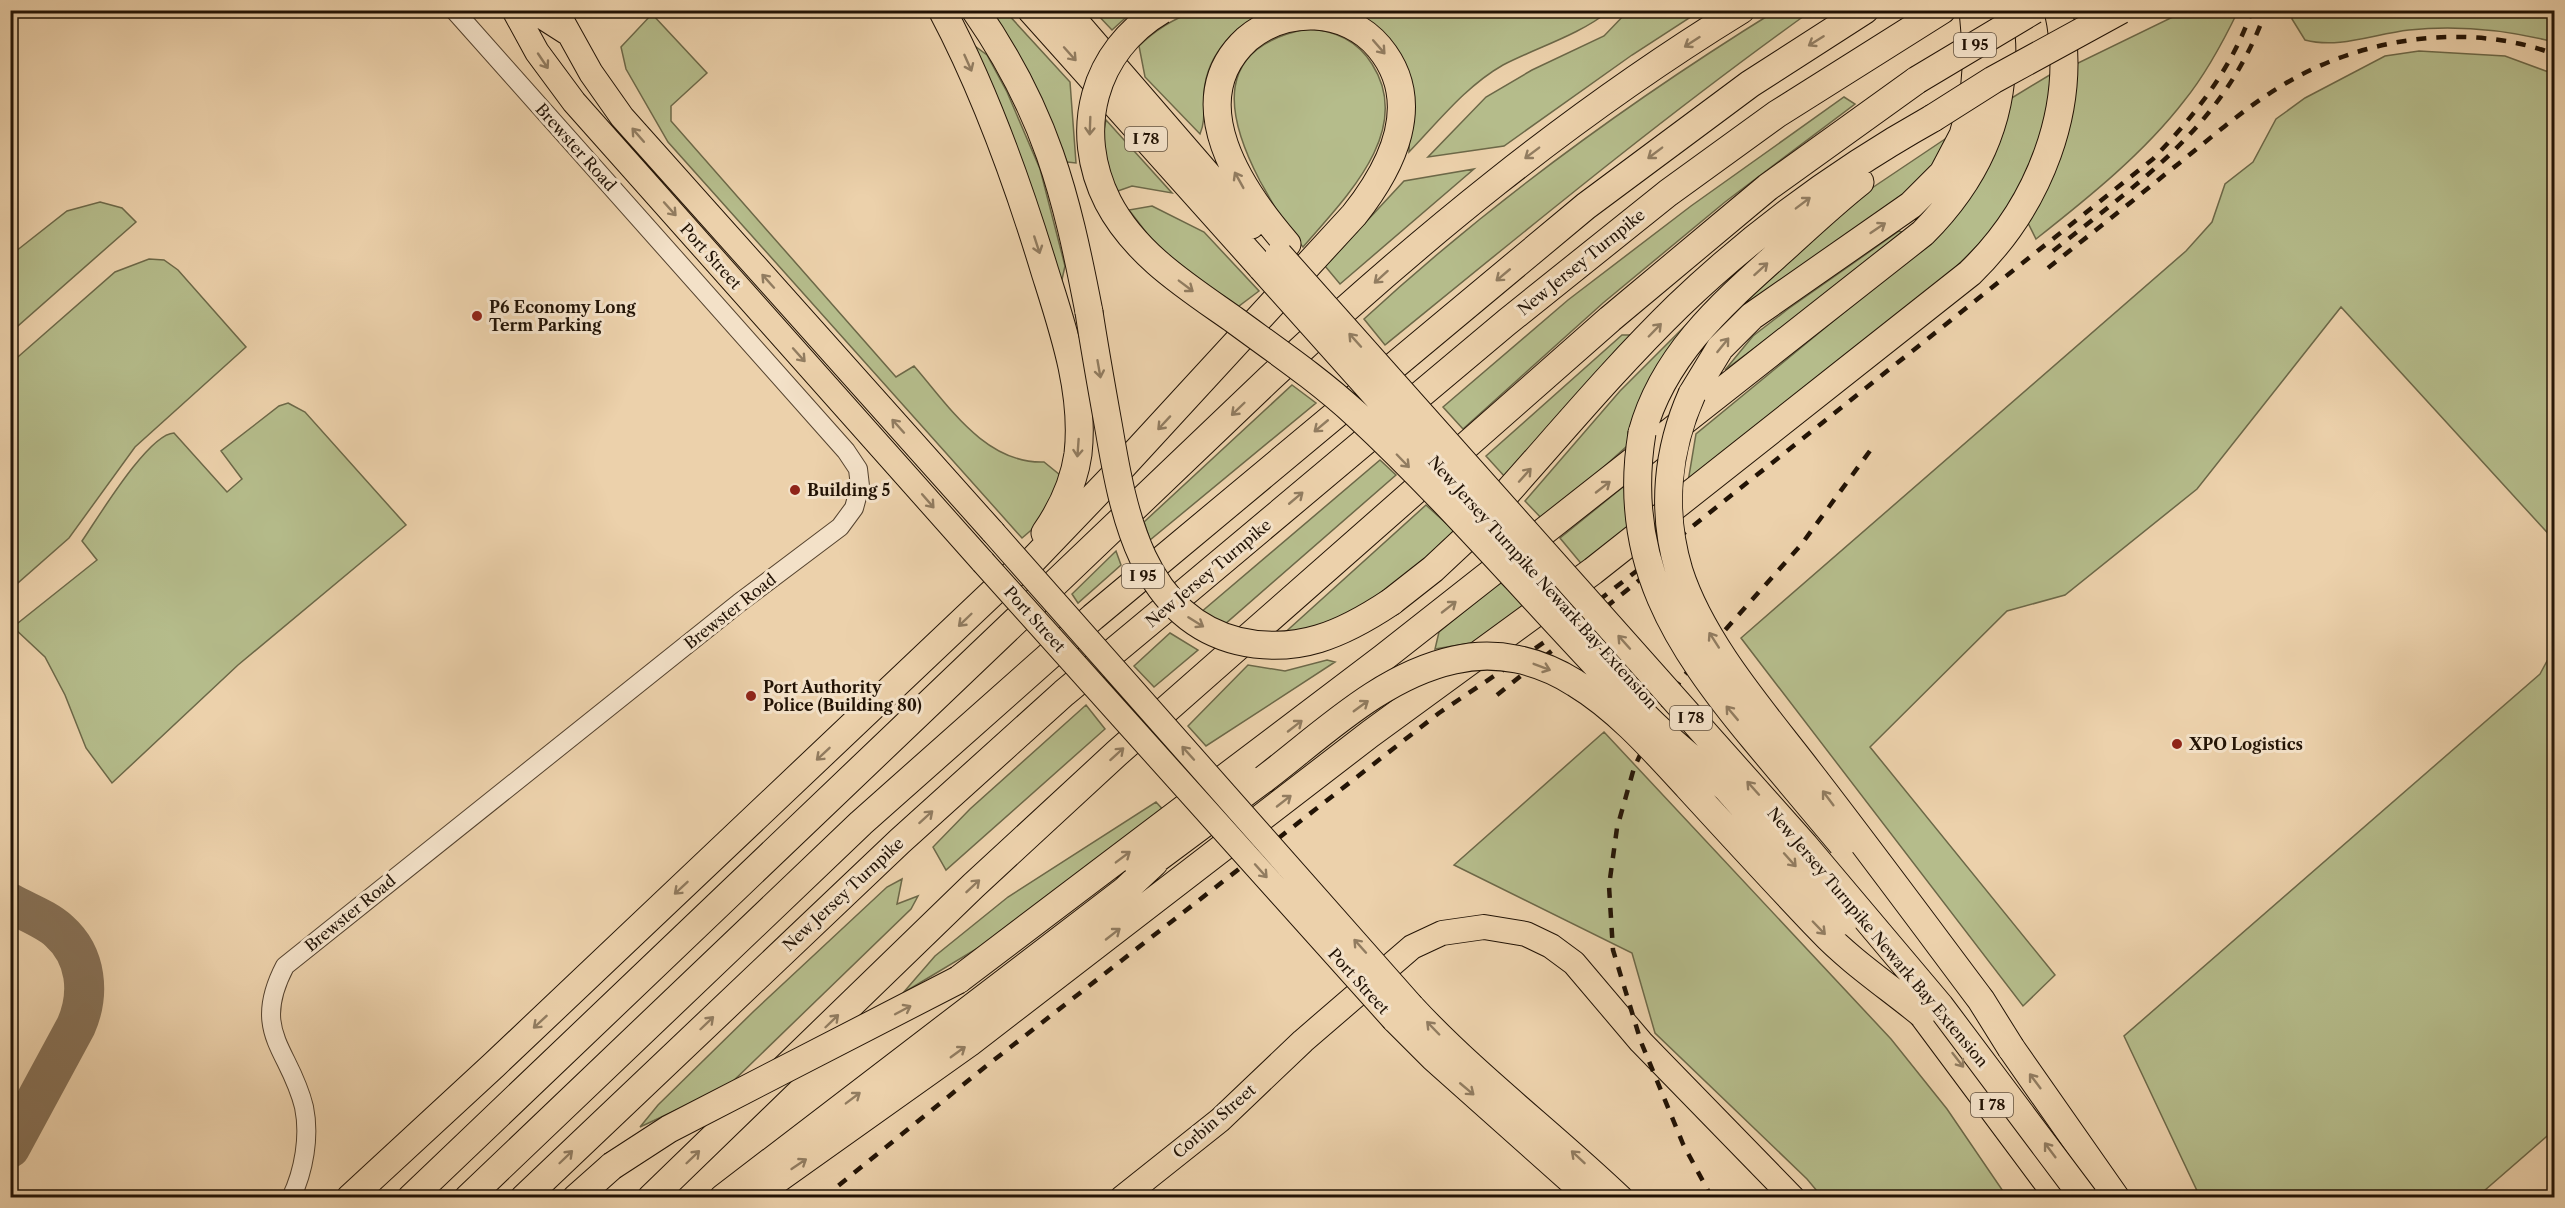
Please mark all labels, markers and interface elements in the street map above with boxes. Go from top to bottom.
road number: I 95 [1954,33,1996,57]
one-way arrow [1807,35,1824,48]
one-way arrow [1684,36,1701,48]
one-way arrow [1372,39,1386,54]
one-way arrow [1063,46,1077,61]
one-way arrow [537,52,549,69]
one-way arrow [963,54,974,72]
street label: Brewster Road [531,99,621,195]
one-way arrow [1084,115,1096,135]
road number: I 78 [1125,127,1167,151]
one-way arrow [631,128,645,143]
one-way arrow [1648,146,1664,159]
one-way arrow [1524,147,1540,160]
one-way arrow [1233,172,1244,190]
one-way arrow [1795,197,1811,210]
one-way arrow [663,201,677,216]
street label: New Jersey Turnpike [1513,205,1649,319]
street label: Port Street [676,219,746,293]
one-way arrow [1869,222,1886,234]
one-way arrow [1032,235,1043,254]
one-way arrow [1753,262,1768,276]
one-way arrow [1495,268,1511,281]
one-way arrow [1374,270,1389,284]
one-way arrow [761,273,775,288]
one-way arrow [1178,280,1194,293]
place label: P6 Economy Long Term Parking [489,297,636,335]
marker: P6 Economy Long Term Parking [470,309,484,323]
one-way arrow [1647,322,1662,337]
one-way arrow [1348,333,1362,348]
one-way arrow [1716,337,1729,353]
one-way arrow [792,347,806,362]
one-way arrow [1093,359,1104,379]
one-way arrow [1230,402,1245,416]
one-way arrow [1157,415,1171,430]
one-way arrow [891,419,905,434]
one-way arrow [1313,420,1329,433]
one-way arrow [1072,438,1083,458]
street label: New Jersey Turnpike Newark Bay Extension [1424,451,1662,713]
one-way arrow [1396,454,1410,469]
one-way arrow [1518,468,1532,483]
place label: Building 5 [807,480,890,500]
one-way arrow [1594,480,1610,493]
marker: Building 5 [788,483,802,497]
one-way arrow [1288,492,1304,505]
one-way arrow [922,493,935,509]
street label: New Jersey Turnpike [1141,515,1275,631]
road number: I 95 [1122,564,1164,588]
street label: Brewster Road [680,569,780,653]
street label: Port Street [1000,582,1070,656]
one-way arrow [1441,600,1457,613]
one-way arrow [957,612,972,627]
one-way arrow [1187,616,1204,628]
one-way arrow [1707,632,1719,649]
one-way arrow [1617,635,1631,650]
one-way arrow [1532,662,1551,673]
place label: Port Authority Police (Building 80) [763,677,922,715]
marker: Port Authority Police (Building 80) [744,689,758,703]
one-way arrow [1352,700,1368,712]
one-way arrow [1726,705,1739,721]
road number: I 78 [1670,706,1712,730]
one-way arrow [1286,720,1302,732]
place label: XPO Logistics [2188,734,2303,754]
marker: XPO Logistics [2170,737,2184,751]
one-way arrow [1181,746,1195,761]
one-way arrow [816,747,831,761]
one-way arrow [1109,747,1124,761]
one-way arrow [1746,781,1760,796]
one-way arrow [1822,790,1835,806]
one-way arrow [1275,794,1291,807]
street label: New Jersey Turnpike Newark Bay Extension [1763,803,1993,1071]
one-way arrow [918,810,933,824]
street label: New Jersey Turnpike [778,833,908,955]
one-way arrow [1114,851,1130,863]
one-way arrow [1783,852,1797,867]
one-way arrow [1254,863,1268,878]
street label: Brewster Road [301,870,400,956]
one-way arrow [966,879,981,893]
one-way arrow [674,880,689,895]
one-way arrow [1812,921,1827,936]
one-way arrow [1105,927,1121,940]
one-way arrow [1353,939,1367,954]
street label: Port Street [1324,944,1394,1018]
one-way arrow [894,1004,912,1015]
one-way arrow [825,1013,840,1028]
one-way arrow [533,1015,548,1029]
one-way arrow [699,1016,714,1030]
one-way arrow [1426,1020,1440,1035]
one-way arrow [950,1045,966,1058]
one-way arrow [1951,1052,1964,1068]
one-way arrow [2029,1073,2041,1089]
street label: Corbin Street [1169,1079,1260,1162]
one-way arrow [1459,1082,1474,1096]
one-way arrow [844,1091,860,1104]
road number: I 78 [1971,1093,2013,1117]
one-way arrow [2044,1142,2057,1158]
one-way arrow [558,1150,573,1164]
one-way arrow [685,1150,700,1164]
one-way arrow [1571,1150,1586,1164]
one-way arrow [790,1158,807,1170]

